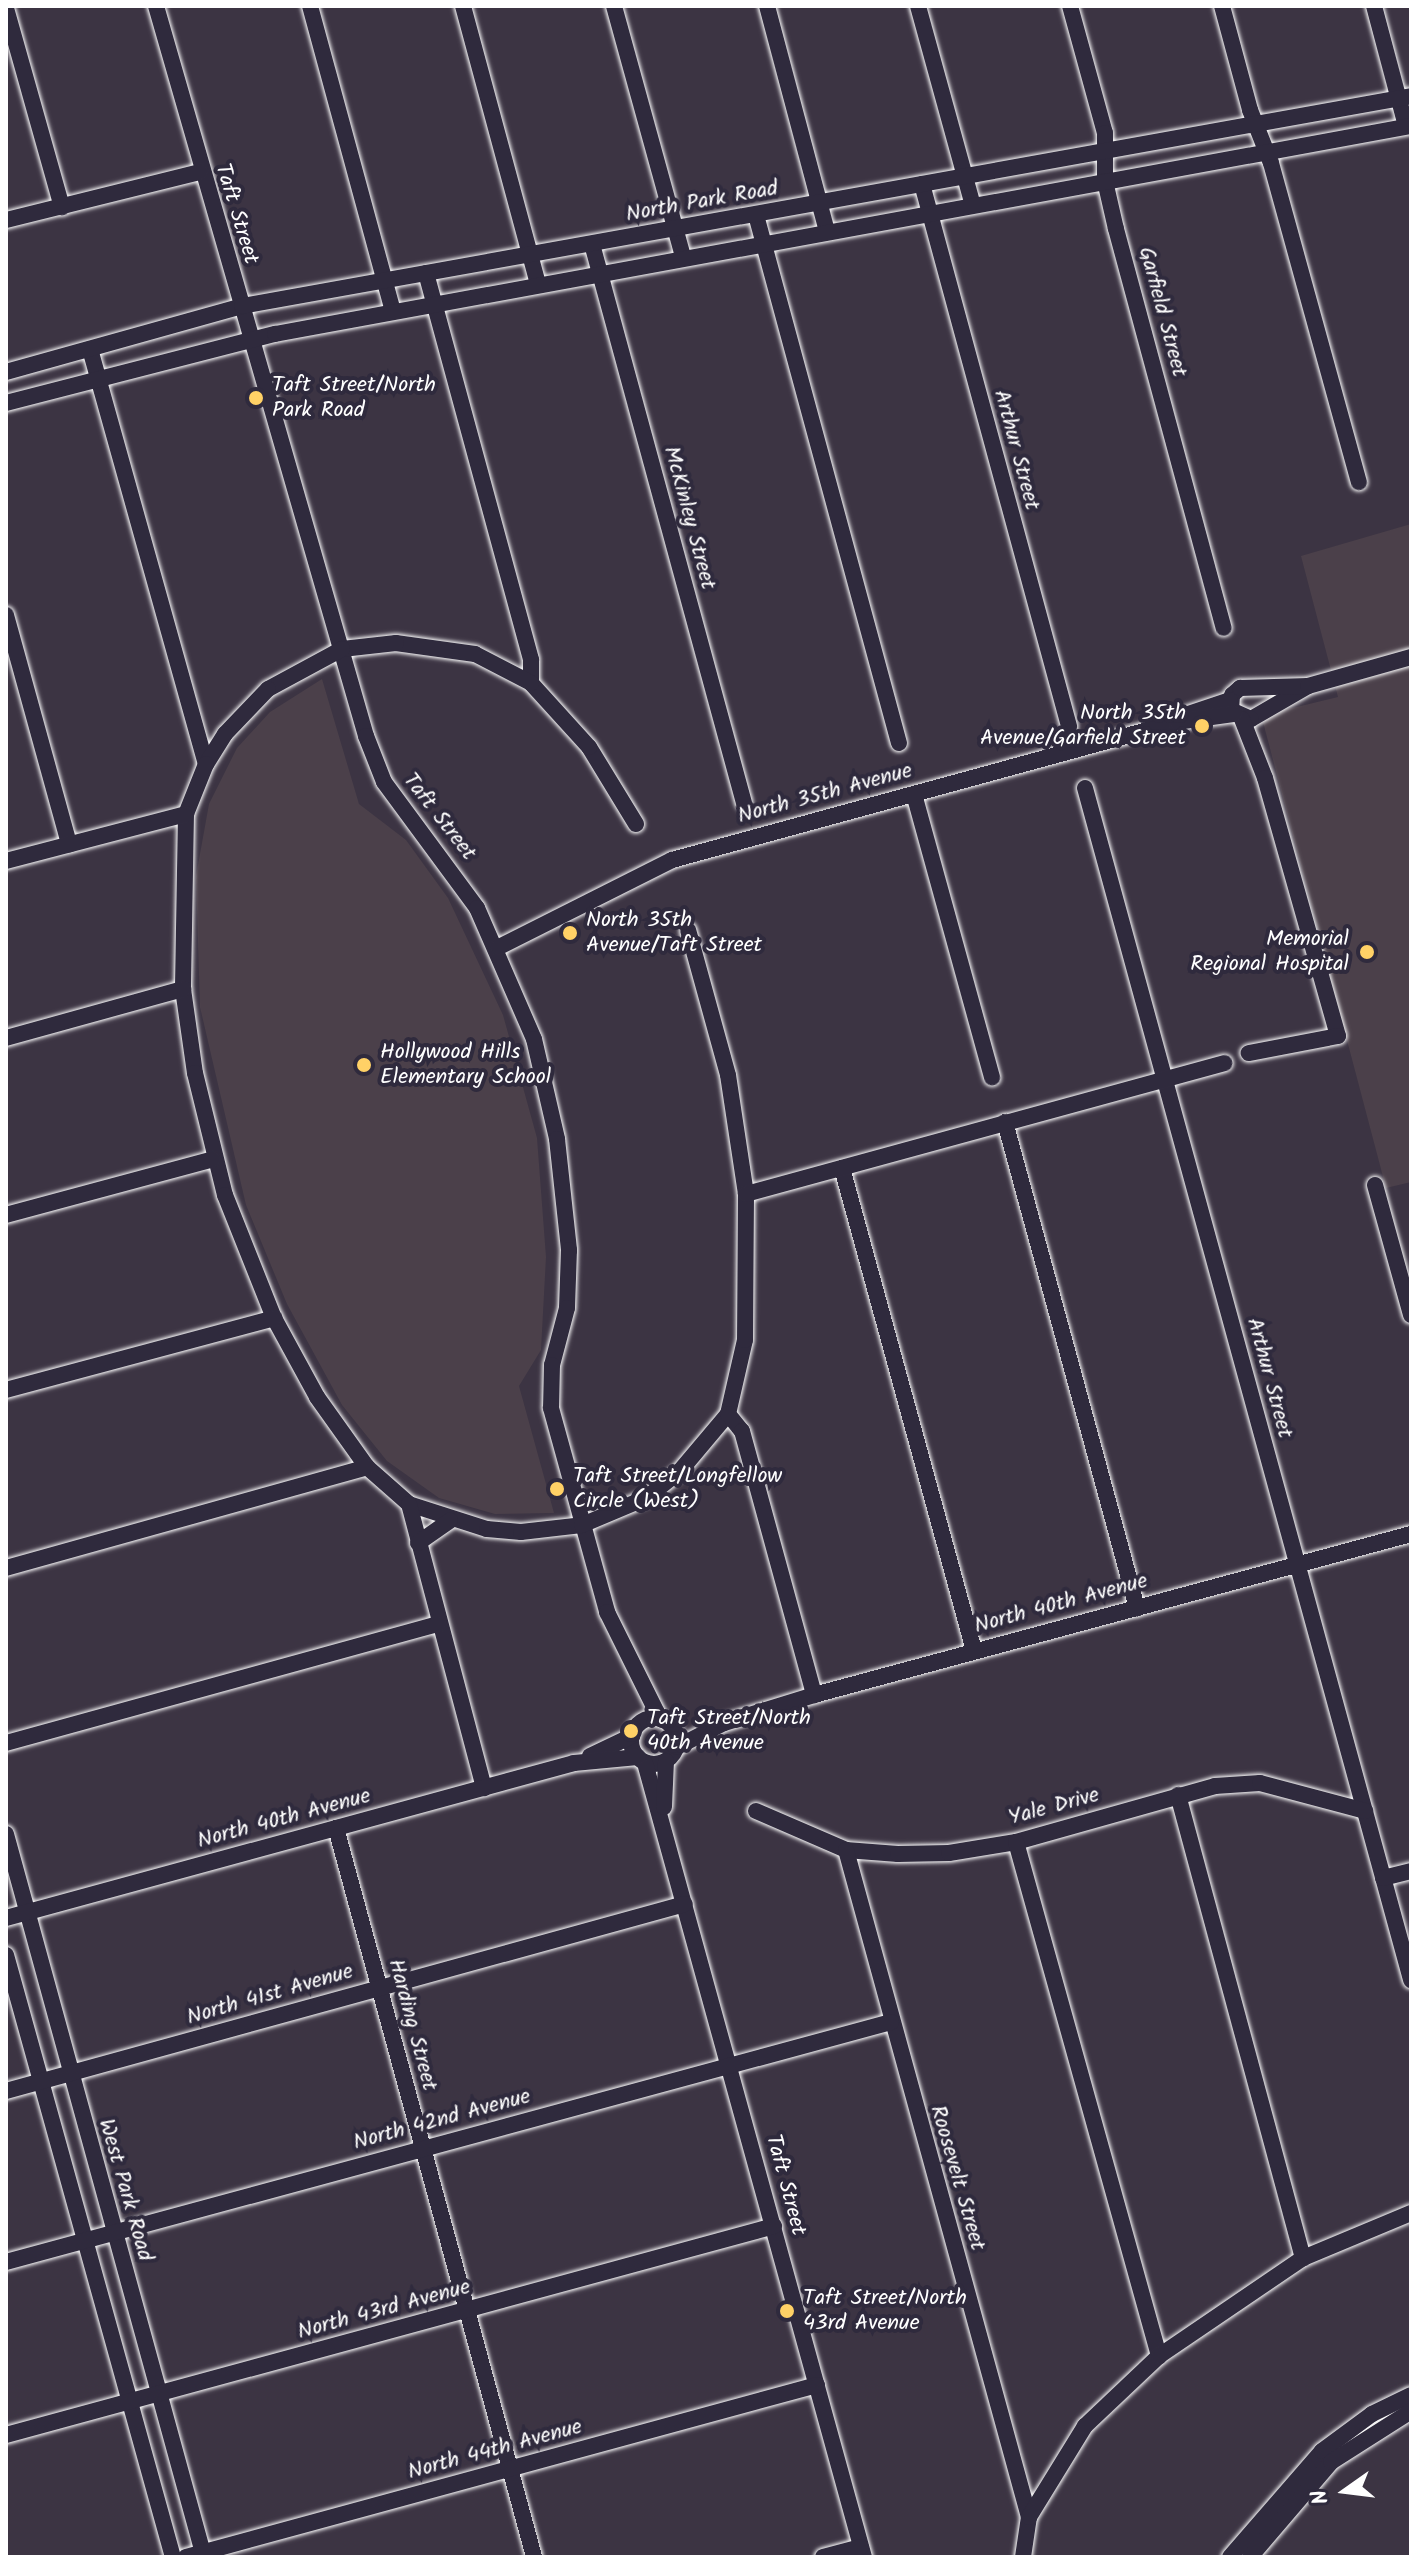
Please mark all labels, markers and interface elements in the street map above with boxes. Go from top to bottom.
street label: Taft Street [208,161,264,267]
street label: North Park Road [624,176,780,228]
street label: Garfield Street [1132,244,1192,380]
place label: Taft Street/North Park Road [272,372,436,424]
street label: Arthur Street [987,387,1045,513]
marker: Taft Street/North Park Road [247,389,265,407]
street label: McKinley Street [657,443,721,593]
place label: North 35th Avenue/Garfield Street [980,700,1186,752]
marker: North 35th Avenue/Garfield Street [1193,717,1211,735]
street label: North 35th Avenue [735,758,915,830]
street label: Taft Street [397,768,481,866]
place label: North 35th Avenue/Taft Street [586,907,762,958]
marker: North 35th Avenue/Taft Street [561,924,579,942]
place label: Memorial Regional Hospital [1190,926,1349,978]
marker: Memorial Regional Hospital [1356,941,1378,963]
place label: Hollywood Hills Elementary School [380,1039,551,1090]
marker: Hollywood Hills Elementary School [355,1056,373,1074]
street label: Arthur Street [1240,1315,1298,1441]
place label: Taft Street/Longfellow Circle (West) [573,1463,782,1514]
marker: Taft Street/Longfellow Circle (West) [548,1480,566,1498]
street label: North 40th Avenue [971,1568,1151,1640]
place label: Taft Street/North 40th Avenue [647,1705,811,1756]
marker: Taft Street/North 40th Avenue [622,1722,640,1740]
street label: Yale Drive [1006,1782,1102,1832]
street label: North 40th Avenue [194,1783,374,1855]
street label: Harding Street [382,1956,442,2094]
street label: North 41st Avenue [184,1959,356,2031]
street label: North 42nd Avenue [350,2084,534,2156]
street label: Roosevelt Street [924,2102,990,2254]
street label: West Park Road [92,2116,158,2264]
street label: Taft Street [759,2132,811,2238]
street label: North 43rd Avenue [295,2274,473,2346]
place label: Taft Street/North 43rd Avenue [803,2285,967,2336]
marker: Taft Street/North 43rd Avenue [778,2302,796,2320]
street label: North 44th Avenue [405,2414,585,2486]
north arrow [1305,2451,1385,2531]
text: N [1303,2486,1340,2508]

